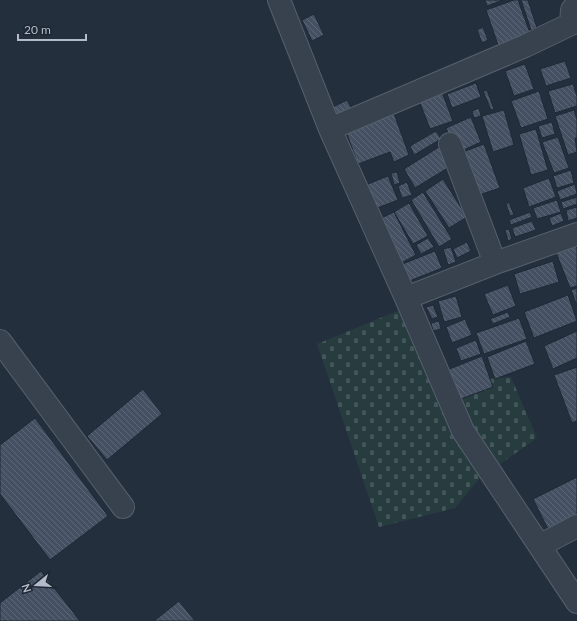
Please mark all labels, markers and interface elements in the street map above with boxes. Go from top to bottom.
scale bar [18,16,86,42]
text: 20 m [24,22,51,37]
north arrow [16,565,56,605]
text: N [19,582,34,594]

